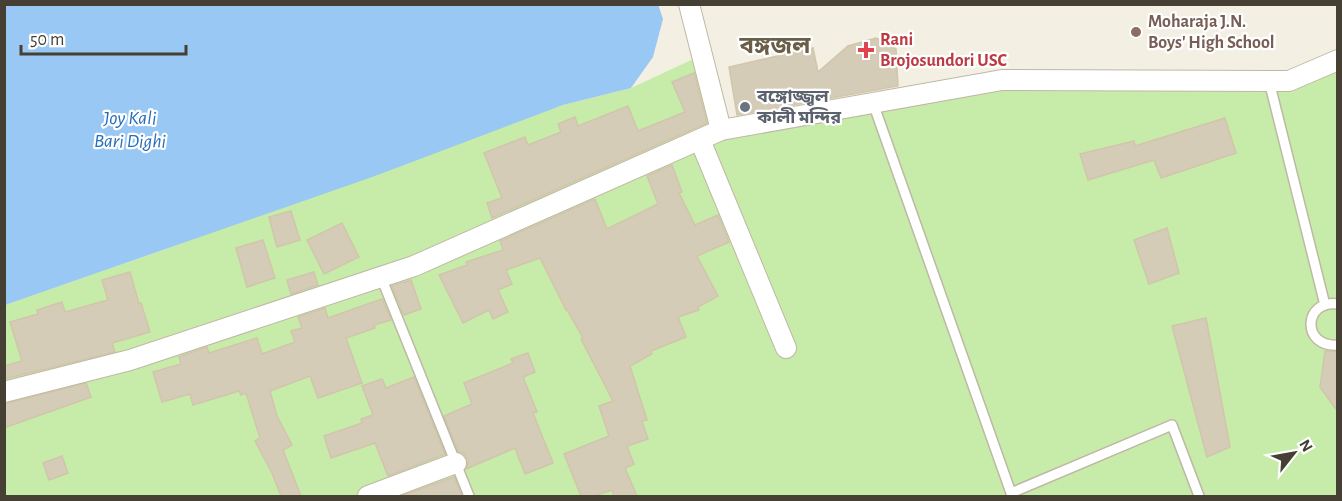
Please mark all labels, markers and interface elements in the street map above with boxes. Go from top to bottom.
place label: Moharaja J.N. Boys' High School [1148,13,1275,52]
scale bar [21,18,186,56]
marker: Moharaja J.N. Boys' High School [1129,25,1143,39]
text: 50 m [30,31,64,49]
place label: Rani Brojosundori USC [880,31,1008,70]
district label: বঙ্গজল [739,34,811,58]
marker: Rani Brojosundori USC [857,41,875,59]
place label: বঙ্গোজ্জ্বল কালী মন্দির [756,88,842,127]
marker: বঙ্গোজ্জ্বল কালী মন্দির [738,100,752,114]
water label: Joy Kali Bari Dighi [94,108,166,151]
north arrow [1264,423,1324,483]
text: N [1296,437,1316,455]

